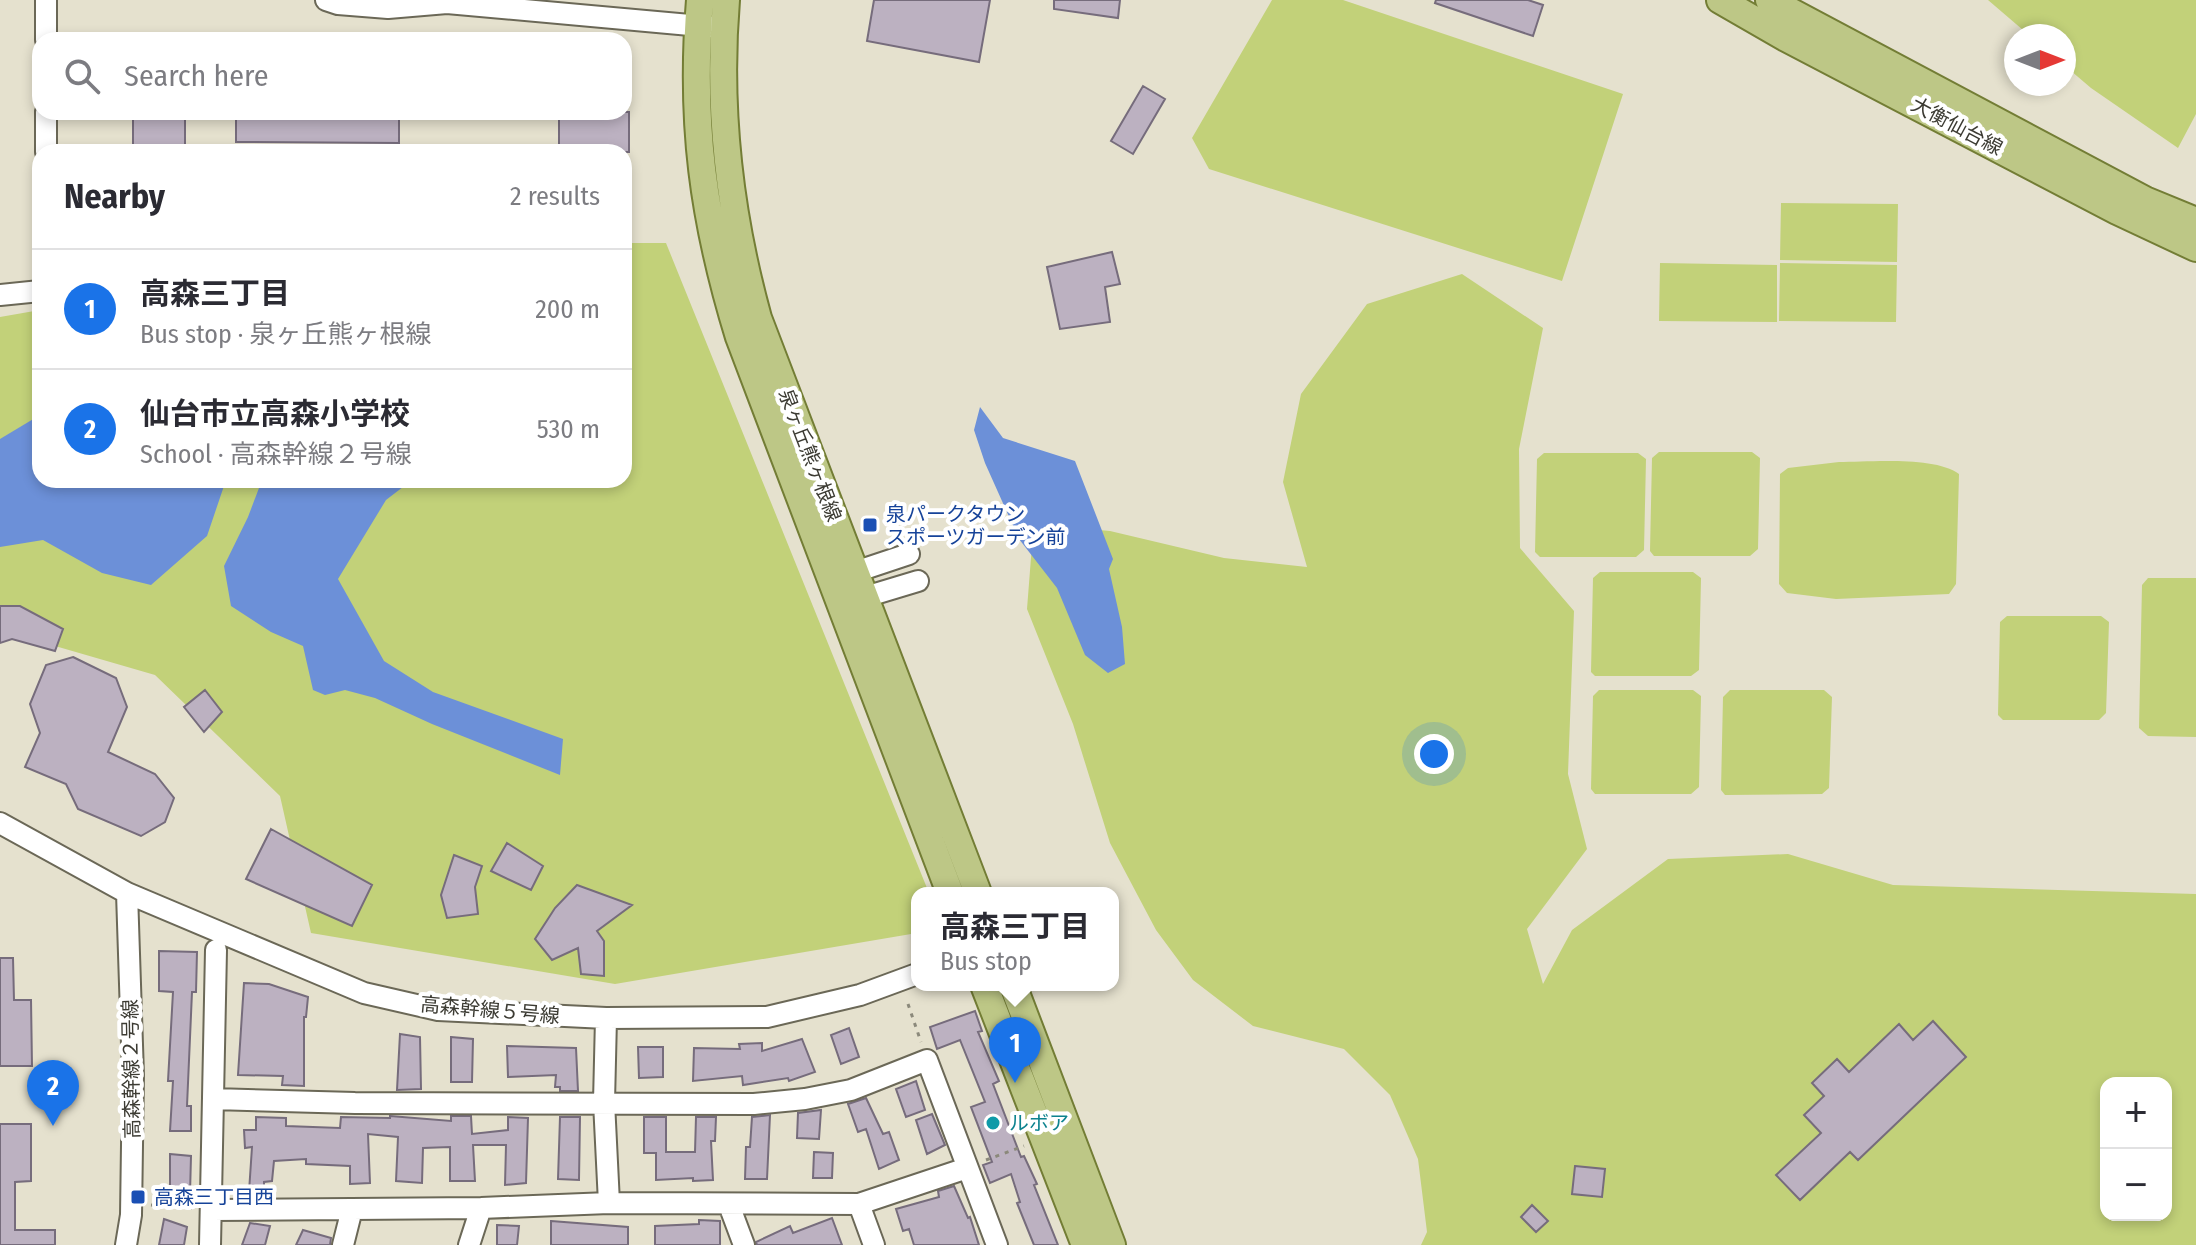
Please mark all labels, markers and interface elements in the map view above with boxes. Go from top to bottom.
north arrow [2004,24,2076,96]
search box [32,32,632,120]
icon: search [60,54,104,98]
text: Search here [124,58,269,94]
street label: 大衡仙台線 [1907,92,2007,160]
text: Nearby [64,176,165,217]
text: 2 results [510,181,600,212]
text: 高森三丁目 [140,276,290,312]
text: 1 [85,294,96,325]
text: 200 m [535,294,600,325]
text: Bus stop · 泉ヶ丘熊ヶ根線 [140,319,432,350]
street label: 泉ヶ丘熊ヶ根線 [774,385,846,525]
text: 仙台市立高森小学校 [140,396,410,432]
text: 2 [84,414,96,445]
text: 530 m [537,414,600,445]
text: School · 高森幹線２号線 [140,439,412,470]
place label: 泉パークタウン スポーツガーデン前 [886,502,1066,549]
marker: 泉パークタウン スポーツガーデン前 [861,516,879,534]
your location [1414,734,1454,774]
popup [911,887,1119,991]
text: 高森三丁目 [940,909,1090,945]
text: Bus stop [940,946,1032,977]
street label: 高森幹線５号線 [419,992,561,1028]
street label: 高森幹線２号線 [118,999,144,1139]
pin: 1 [989,1017,1041,1083]
pin: 2 [27,1060,79,1126]
map controls [2100,1077,2172,1221]
button: + [2100,1077,2172,1149]
place label: ルボア [1009,1111,1069,1135]
marker: ルボア [984,1114,1002,1132]
button: − [2100,1149,2172,1221]
place label: 高森三丁目西 [154,1185,274,1209]
marker: 高森三丁目西 [129,1188,147,1206]

